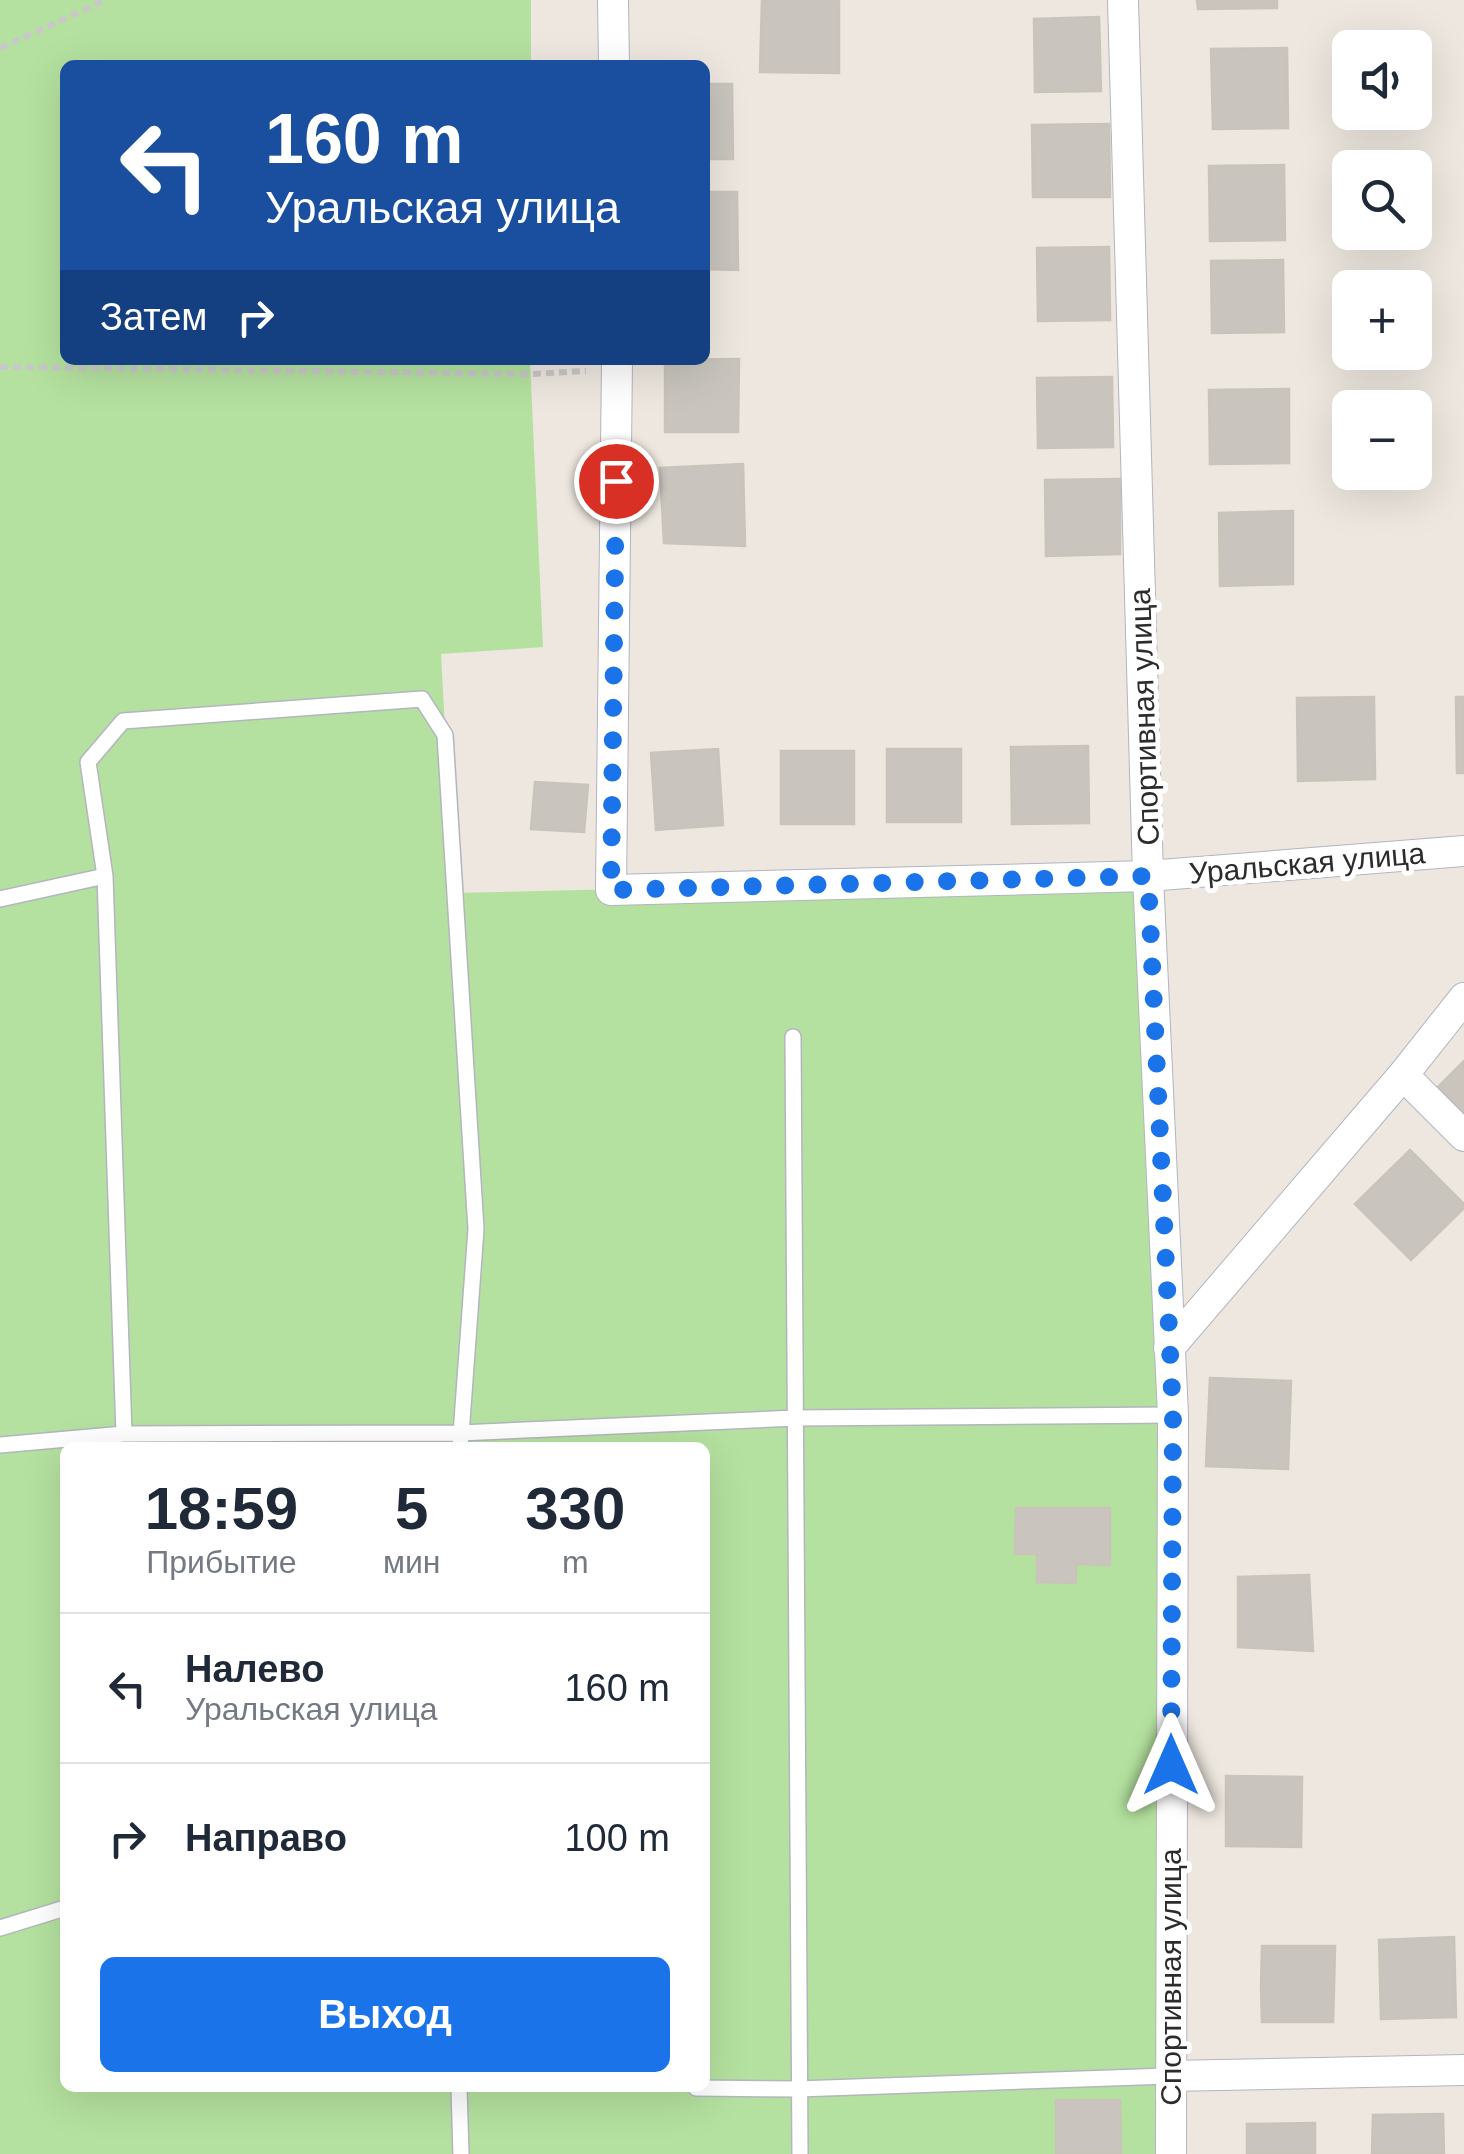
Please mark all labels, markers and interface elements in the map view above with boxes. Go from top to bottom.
map controls [1332,30,1432,490]
button: sound [1332,30,1432,130]
icon: left [100,100,230,230]
text: 160 m [265,100,463,178]
button: search [1332,150,1432,250]
text: Уральская улица [265,182,620,233]
button: + [1332,270,1432,370]
icon: right [228,290,283,345]
text: Затем [100,296,208,338]
button: − [1332,390,1432,490]
pin [574,439,659,524]
icon: arrive [589,454,644,509]
street label: Спортивная улица [1123,588,1165,846]
street label: Уральская улица [1188,836,1427,890]
text: 18:59 [145,1475,298,1542]
text: 5 [395,1475,428,1542]
text: 330 [525,1475,625,1542]
text: Прибытие [146,1544,297,1580]
text: мин [383,1544,440,1580]
text: m [562,1544,589,1580]
text: Налево [185,1648,324,1690]
icon: left [100,1661,155,1716]
text: 160 m [564,1667,670,1709]
text: Уральская улица [185,1691,438,1727]
position arrow [1119,1713,1223,1817]
icon: right [100,1811,155,1866]
text: Направо [185,1817,347,1859]
text: 100 m [564,1817,670,1859]
street label: Спортивная улица [1154,1848,1187,2106]
button: Выход [100,1957,670,2072]

